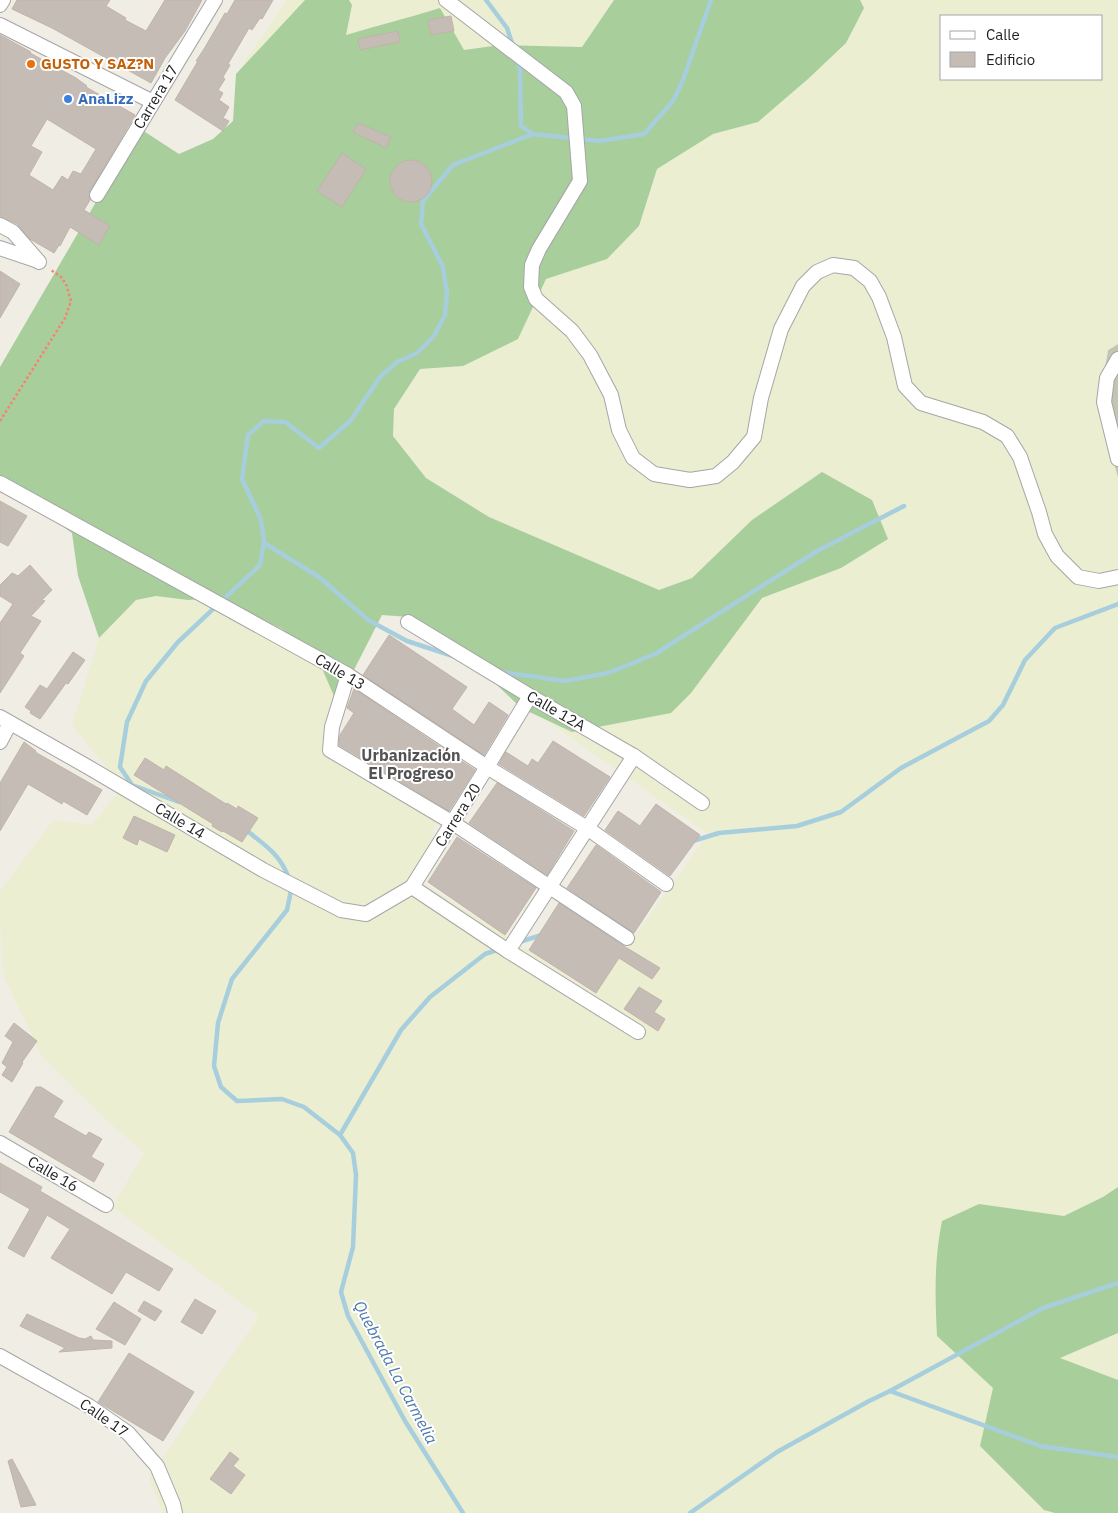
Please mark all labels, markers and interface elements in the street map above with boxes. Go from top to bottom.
legend [940,15,1103,80]
text: Calle [986,25,1020,44]
text: Edificio [986,50,1035,69]
place label: GUSTO Y SAZ?N [41,54,154,73]
marker: GUSTO Y SAZ?N [25,58,37,70]
street label: Carrera 17 [129,61,182,132]
place label: AnaLizz [78,89,134,108]
marker: AnaLizz [62,93,74,105]
street label: Calle 13 [312,649,369,694]
street label: Calle 12A [523,686,589,735]
district label: Urbanización El Progreso [361,745,461,783]
street label: Carrera 20 [431,779,485,850]
street label: Calle 14 [152,798,209,843]
street label: Calle 16 [25,1152,82,1196]
water label: Quebrada La Carmelia [350,1297,442,1447]
street label: Calle 17 [76,1394,132,1441]

